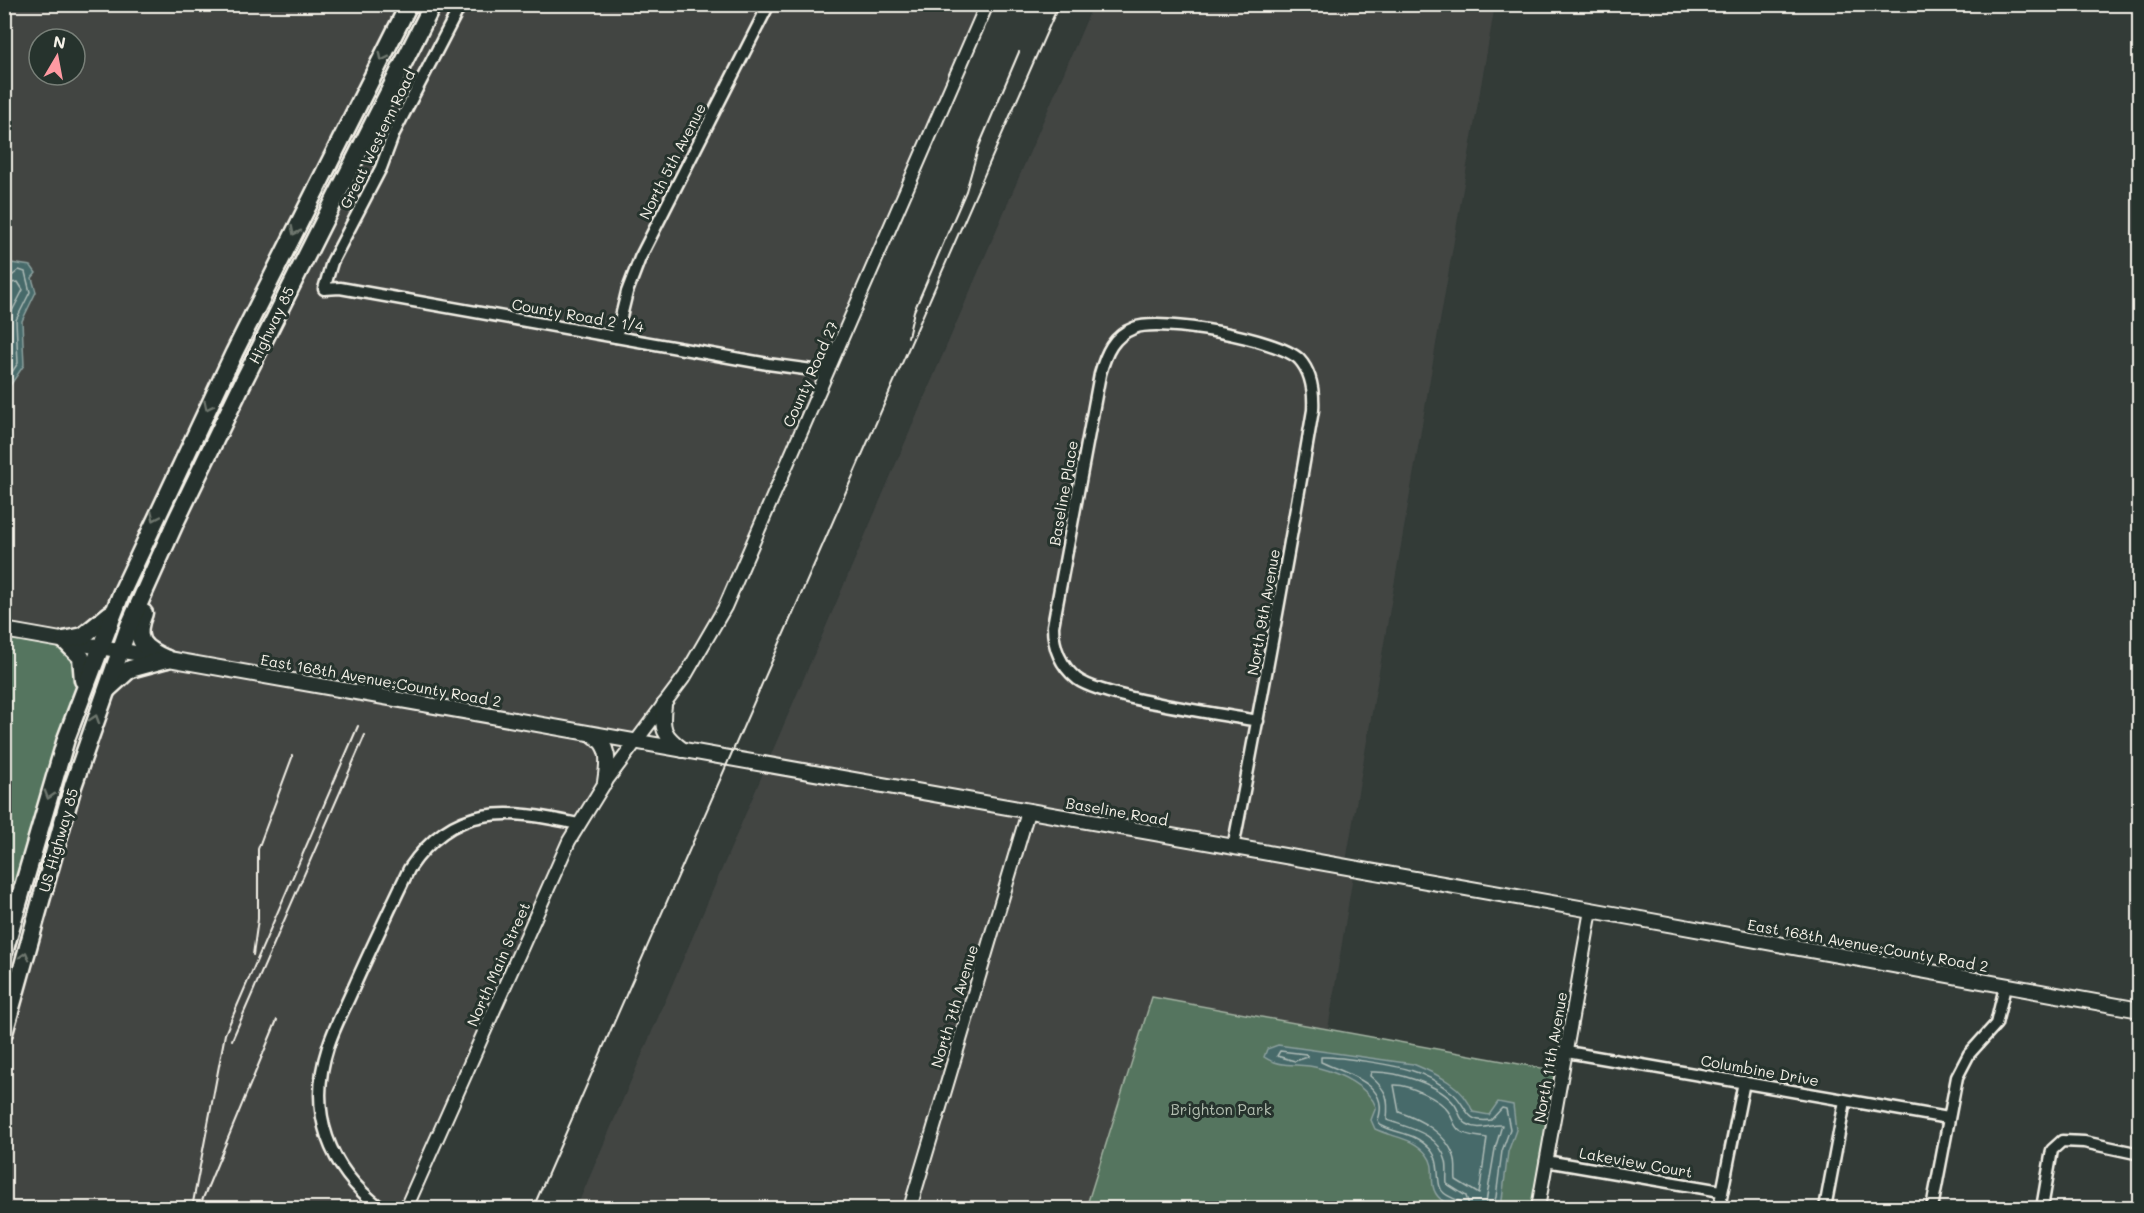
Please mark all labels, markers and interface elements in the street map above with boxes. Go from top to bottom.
north arrow [27,27,87,87]
text: N [52,30,68,53]
one-way arrow [378,50,390,61]
street label: Great Western Road [335,66,419,212]
street label: North 5th Avenue [634,99,710,223]
one-way arrow [291,225,303,236]
street label: Highway 85 [244,283,298,367]
street label: County Road 2 1/4 [510,294,646,337]
street label: County Road 27 [778,318,842,430]
one-way arrow [204,399,216,410]
street label: Baseline Place [1044,439,1082,547]
one-way arrow [150,510,162,521]
street label: North 9th Avenue [1242,547,1284,677]
street label: East 168th Avenue;County Road 2 [259,649,503,711]
one-way arrow [88,714,101,725]
street label: US Highway 85 [34,786,82,894]
one-way arrow [44,789,56,800]
street label: Baseline Road [1064,792,1170,830]
street label: North Main Street [462,899,534,1029]
street label: East 168th Avenue;County Road 2 [1746,914,1990,976]
street label: North 7th Avenue [926,942,982,1070]
one-way arrow [18,951,31,961]
street label: North 11th Avenue [1529,990,1571,1124]
street label: Columbine Drive [1699,1050,1821,1090]
park label: Brighton Park [1170,1099,1272,1119]
street label: Lakeview Court [1578,1142,1694,1182]

